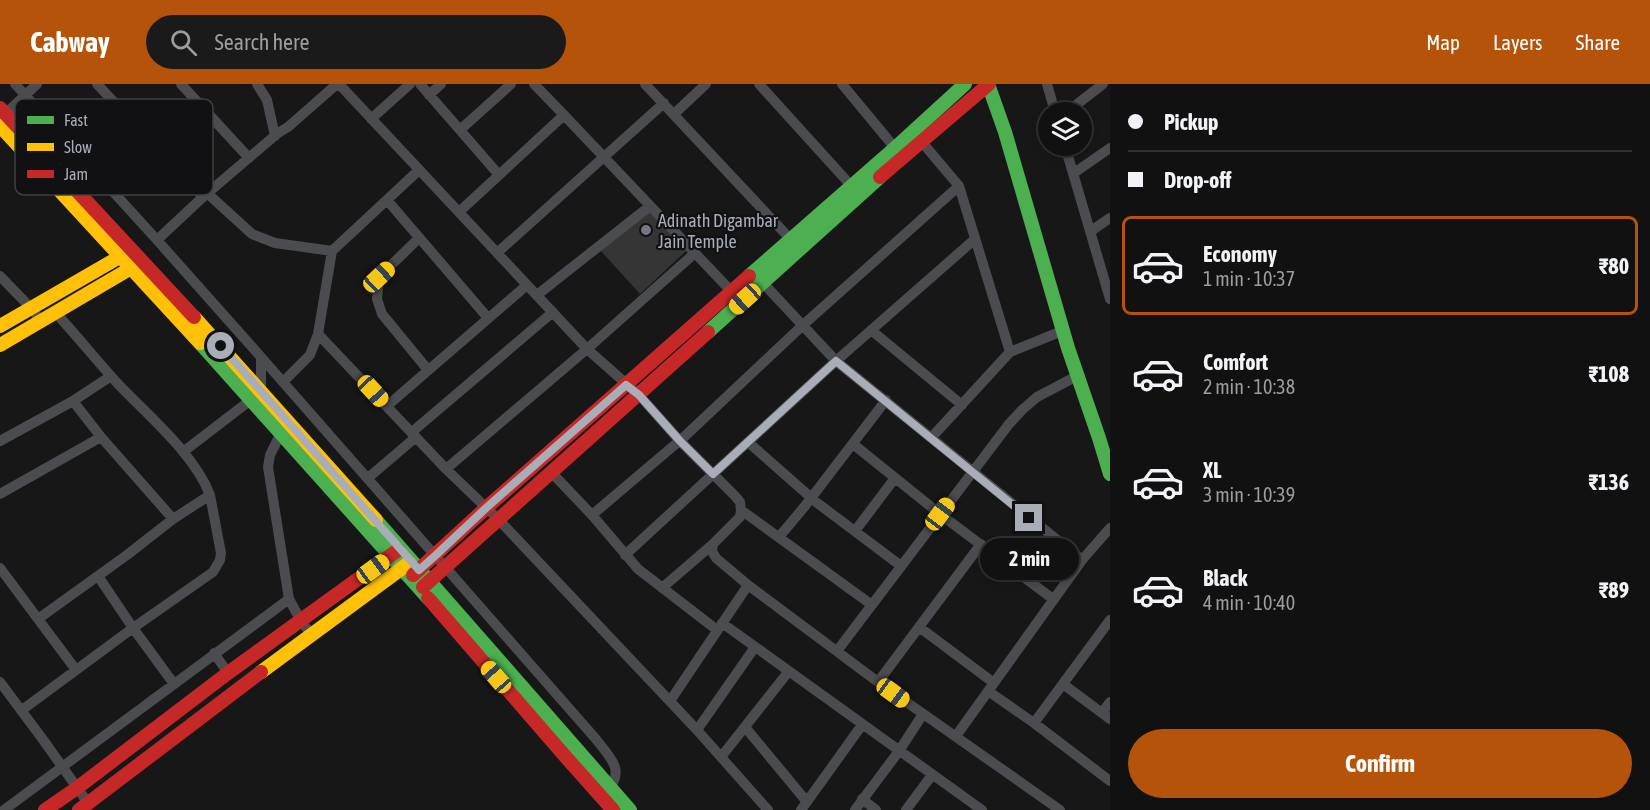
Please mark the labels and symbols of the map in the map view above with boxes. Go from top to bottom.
legend [15,99,213,195]
text: Fast [64,111,88,129]
text: Slow [64,138,92,156]
text: Jam [64,165,88,183]
place label: Adinath Digambar Jain Temple [658,210,779,252]
marker: Adinath Digambar Jain Temple [639,223,653,237]
car [360,258,398,296]
car [726,280,764,318]
route start [207,332,234,359]
car [354,372,392,410]
car [922,494,958,534]
route end [1015,504,1042,531]
callout: 2 min [980,539,1078,581]
car [353,551,393,587]
car [477,658,515,696]
car [873,675,913,711]

